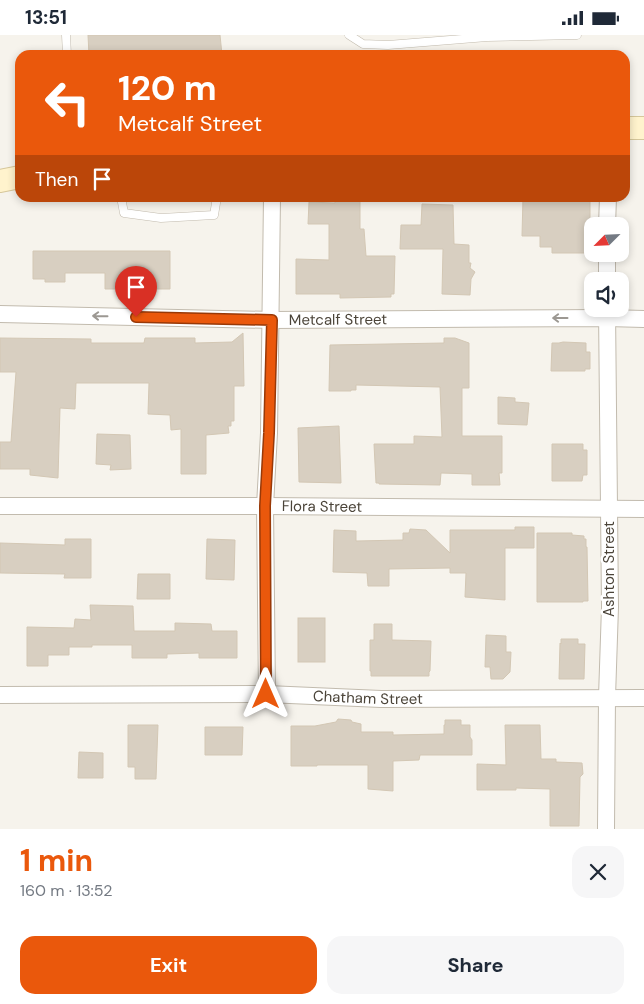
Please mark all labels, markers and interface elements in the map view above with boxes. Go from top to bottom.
text: 13:51 [25,5,67,30]
text: 120 m [118,65,217,111]
icon: left [35,70,100,135]
text: Metcalf Street [118,109,262,138]
icon: arrive [88,165,116,193]
text: Then [35,167,78,192]
north arrow [584,217,629,263]
map controls [584,217,629,317]
pin [115,266,157,317]
button: sound [584,272,629,317]
icon: arrive [122,273,150,301]
street label: Metcalf Street [289,309,387,330]
one-way arrow [93,311,109,321]
one-way arrow [553,313,569,323]
street label: Flora Street [282,496,362,517]
street label: Ashton Street [599,521,619,617]
position arrow [239,667,291,719]
street label: Chatham Street [313,686,423,709]
text: 1 min [20,841,93,880]
button: close [572,846,624,898]
text: 160 m · 13:52 [20,880,113,901]
button: Exit [20,936,317,994]
button: Share [327,936,624,994]

